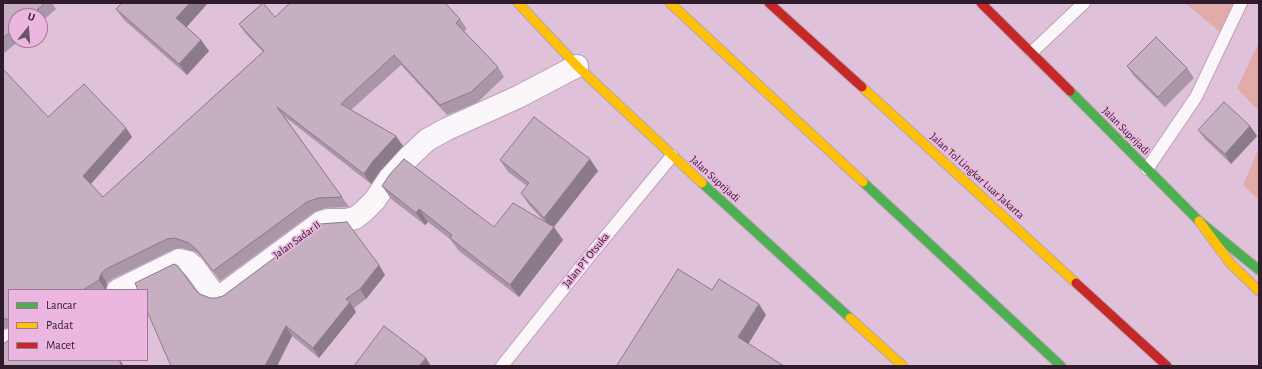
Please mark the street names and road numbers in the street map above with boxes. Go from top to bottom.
street label: Jalan Suprijadi [1099,104,1153,158]
street label: Jalan Tol Lingkar Luar Jakarta [927,130,1027,222]
street label: Jalan Suprijadi [687,153,743,205]
street label: Jalan Sadar II [271,218,323,262]
street label: Jalan PT Otsuka [560,230,612,290]

